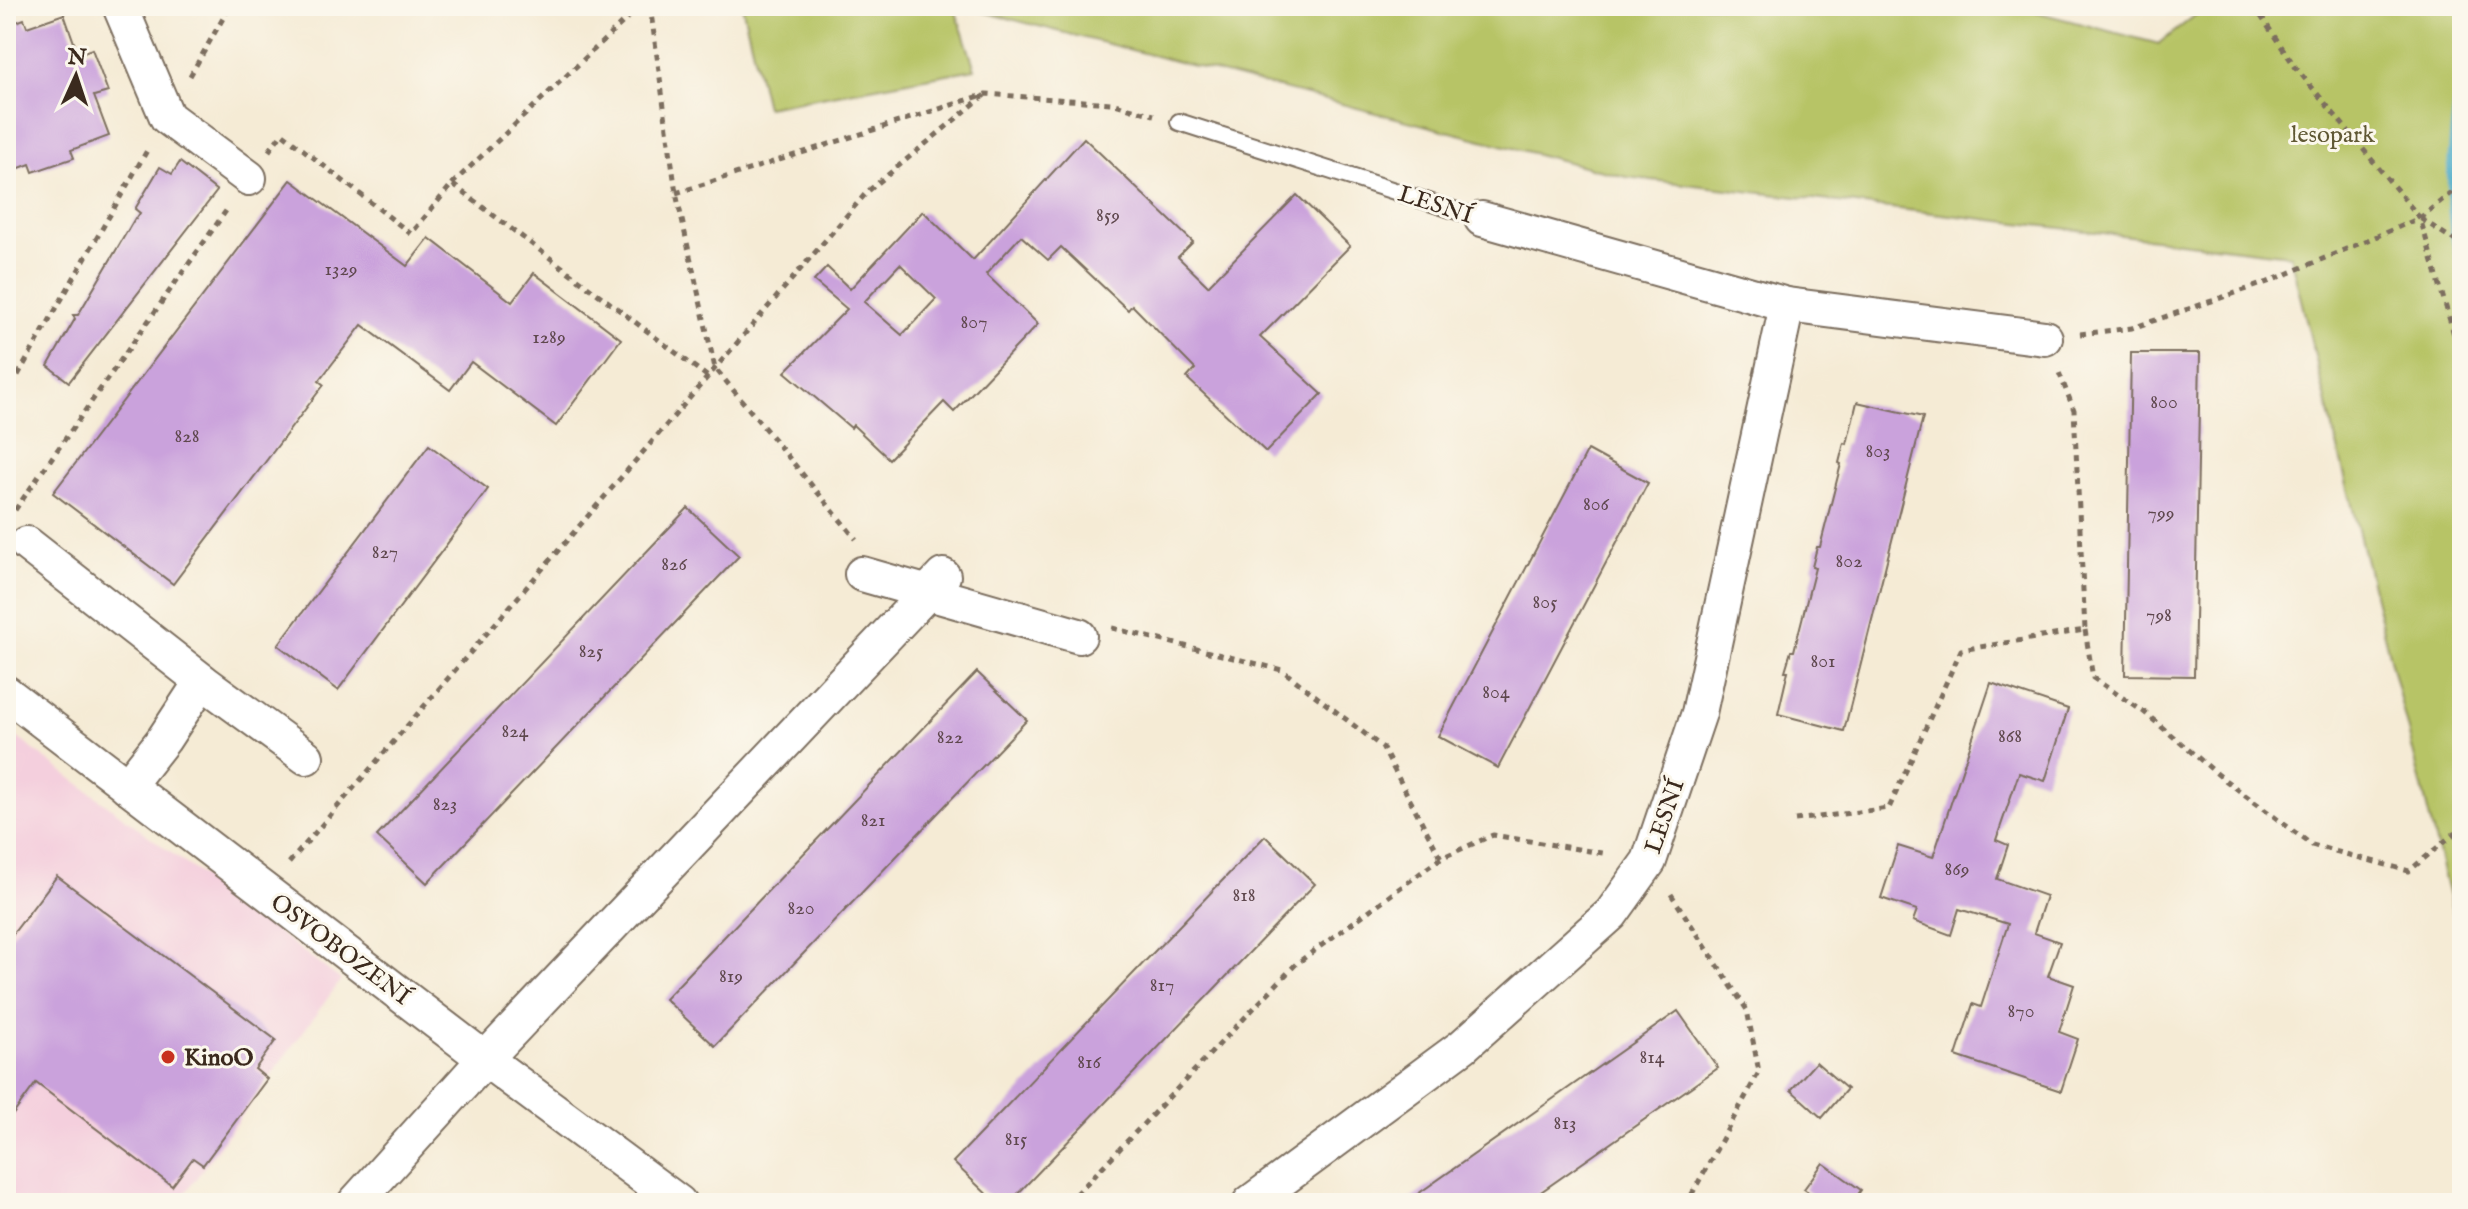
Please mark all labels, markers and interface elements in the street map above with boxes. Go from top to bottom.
north arrow [36,36,116,116]
text: N [66,43,87,73]
park label: lesopark [2291,120,2375,151]
street label: LESNÍ [1394,179,1478,232]
house number: 859 [1096,203,1120,228]
house number: 1329 [324,257,358,282]
house number: 807 [960,310,988,335]
house number: 1289 [532,325,566,350]
house number: 800 [2150,390,2178,415]
house number: 828 [174,424,200,449]
house number: 803 [1865,439,1891,464]
house number: 806 [1583,492,1610,517]
house number: 799 [2148,501,2174,526]
house number: 827 [372,540,398,565]
house number: 802 [1835,549,1863,574]
house number: 826 [661,552,687,577]
house number: 805 [1533,590,1557,615]
house number: 798 [2146,603,2172,628]
house number: 825 [579,639,603,664]
house number: 801 [1811,649,1836,674]
house number: 804 [1482,680,1510,705]
house number: 824 [501,719,529,744]
house number: 868 [1998,724,2022,749]
house number: 822 [937,725,963,750]
street label: LESNÍ [1638,774,1693,858]
house number: 823 [433,792,457,817]
house number: 821 [861,808,885,833]
house number: 869 [1944,857,1970,882]
house number: 818 [1232,883,1256,908]
street label: OSVOBOZENÍ [264,887,417,1013]
house number: 820 [787,896,815,921]
house number: 819 [719,964,743,989]
house number: 817 [1150,973,1174,998]
house number: 870 [2007,999,2035,1024]
place label: KinoO [184,1043,254,1074]
house number: 814 [1639,1045,1665,1070]
marker: KinoO [159,1048,177,1066]
house number: 816 [1077,1050,1101,1075]
house number: 813 [1554,1111,1576,1136]
house number: 815 [1005,1127,1027,1152]

